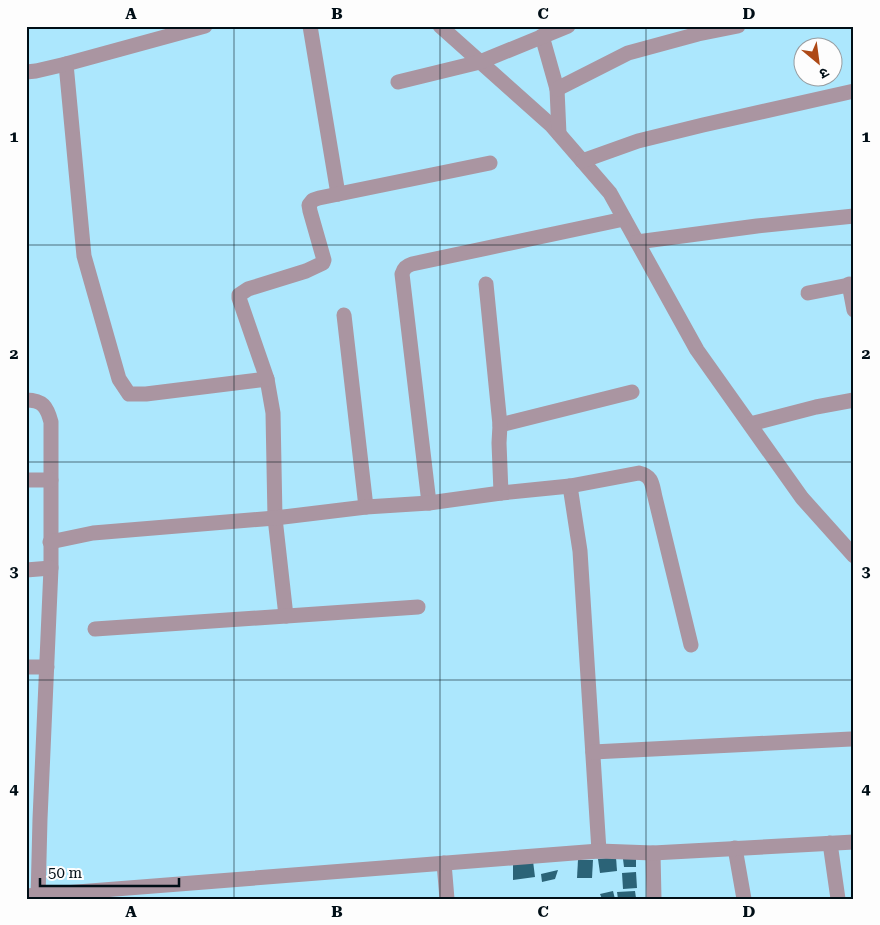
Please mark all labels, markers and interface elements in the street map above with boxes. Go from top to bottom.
text: A [125,4,137,23]
text: B [331,4,343,23]
text: C [537,4,549,23]
text: D [743,4,756,23]
north arrow [792,38,842,88]
text: उ [816,64,832,83]
text: 1 [10,127,19,146]
text: 1 [862,127,871,146]
text: 2 [10,344,19,363]
text: 2 [862,344,871,363]
text: 3 [10,562,19,581]
text: 3 [862,562,871,581]
text: 4 [10,779,19,798]
text: 4 [862,779,871,798]
scale bar [40,855,179,887]
text: 50 m [48,864,83,882]
text: A [125,902,137,921]
text: B [331,902,343,921]
text: C [537,902,549,921]
text: D [743,902,756,921]

